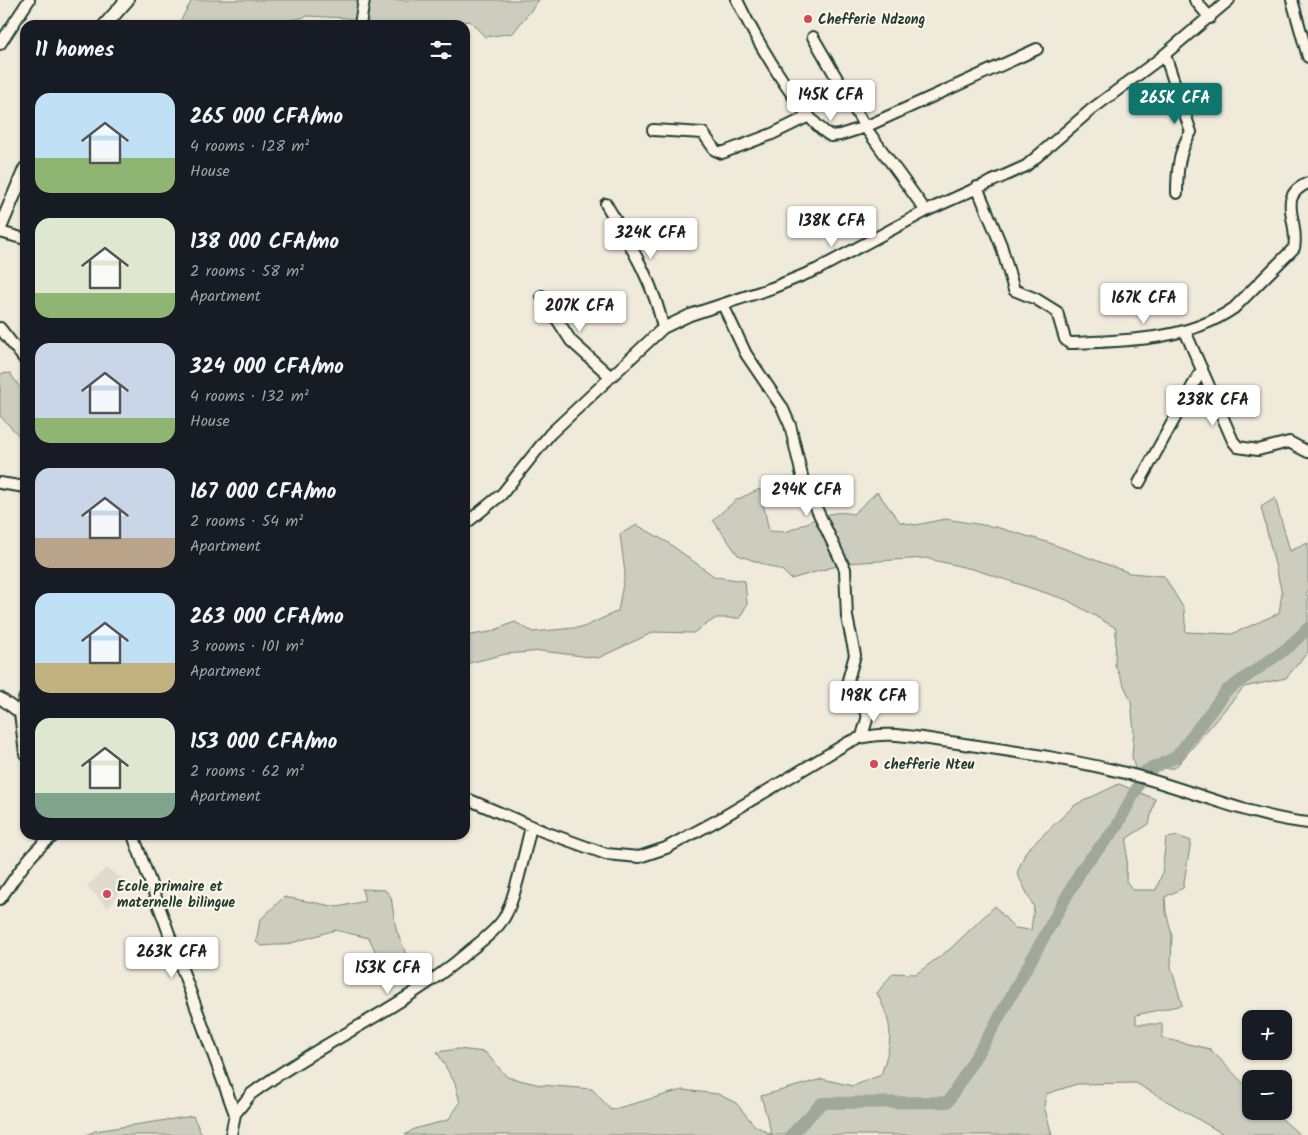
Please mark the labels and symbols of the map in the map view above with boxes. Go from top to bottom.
place label: Chefferie Ndzong [818,9,926,31]
marker: Chefferie Ndzong [802,13,814,25]
pin: 145K CFA [779,80,883,122]
pin: 265K CFA [1123,82,1227,125]
pin: 138K CFA [780,206,884,248]
pin: 324K CFA [599,218,703,260]
pin: 167K CFA [1092,282,1196,325]
pin: 207K CFA [528,290,632,333]
pin: 238K CFA [1161,384,1265,427]
pin: 294K CFA [755,474,859,517]
pin: 198K CFA [822,680,926,723]
place label: chefferie Nteu [884,754,974,776]
marker: chefferie Nteu [868,758,880,770]
place label: Ecole primaire et maternelle bilingue [117,876,235,914]
marker: Ecole primaire et maternelle bilingue [101,888,113,900]
pin: 263K CFA [120,936,224,979]
pin: 153K CFA [336,952,440,995]

